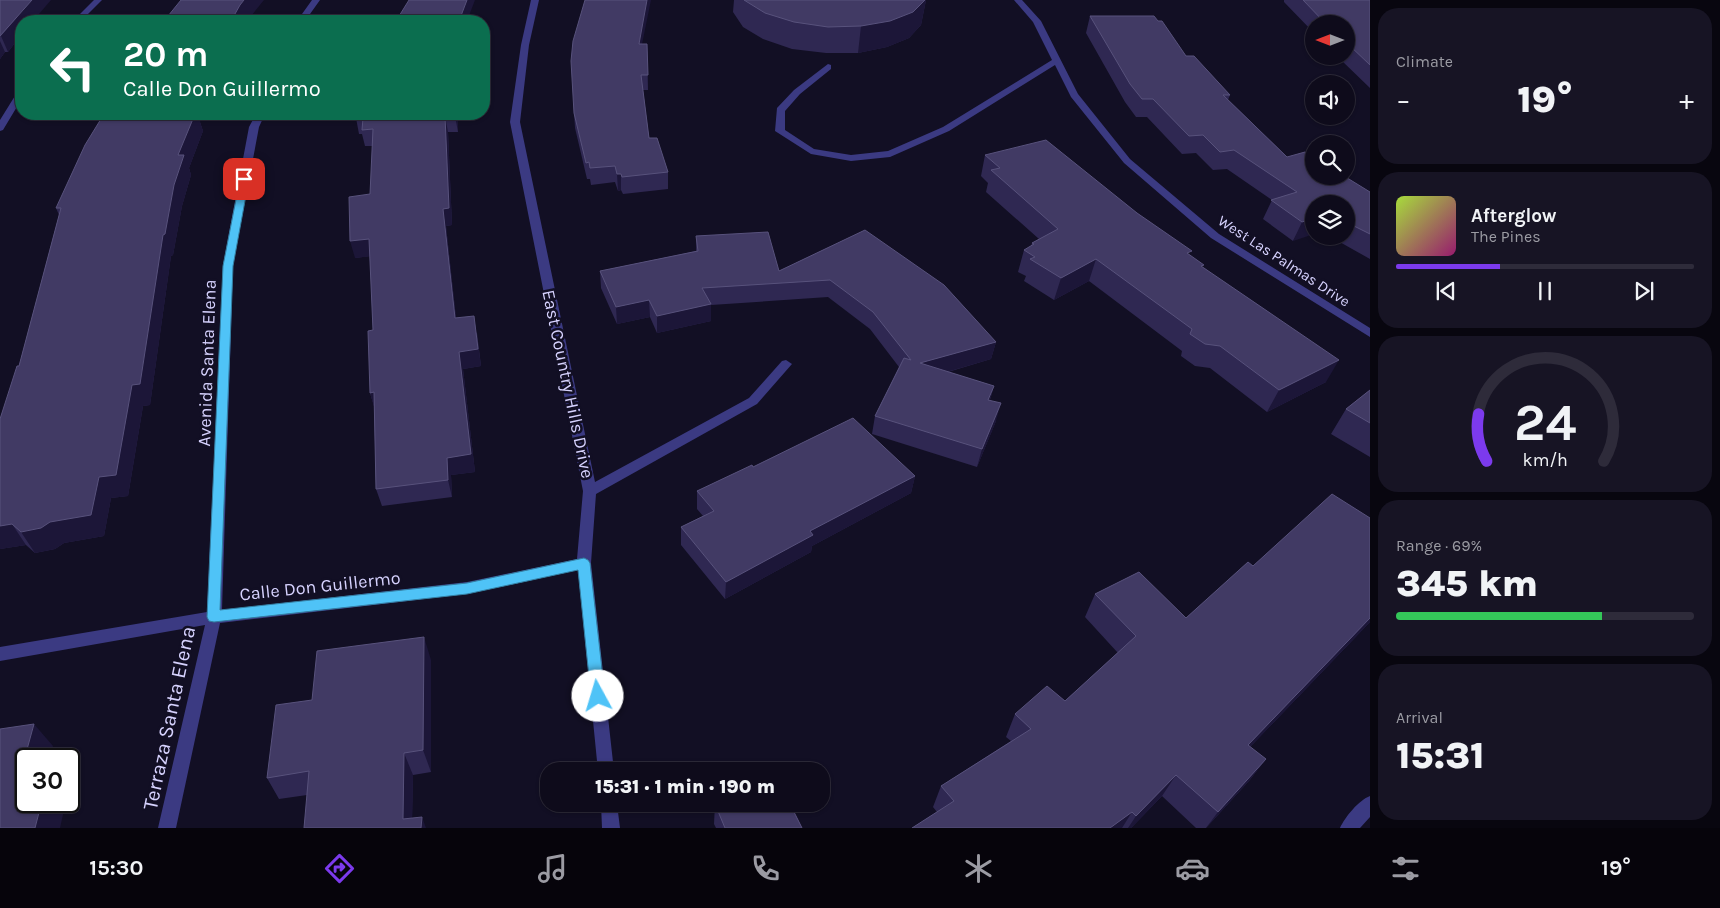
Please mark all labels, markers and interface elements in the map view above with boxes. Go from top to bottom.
north arrow [1305,15,1355,65]
map controls [1305,15,1355,245]
text: 20 m [123,34,208,75]
icon: left [40,35,105,100]
text: Climate [1396,52,1453,71]
button: sound [1305,75,1355,125]
text: Calle Don Guillermo [123,76,321,102]
text: 19° [1517,77,1573,122]
text: − [1396,83,1411,116]
text: + [1679,83,1694,116]
button: search [1305,135,1355,185]
pin [223,158,265,200]
icon: arrive [230,165,258,193]
button: layers [1305,195,1355,245]
text: Afterglow [1471,205,1557,227]
street label: West Las Palmas Drive [1215,212,1353,310]
text: The Pines [1471,227,1541,246]
icon: previous [1432,277,1460,305]
icon: pause [1531,277,1559,305]
icon: next [1630,277,1658,305]
street label: Avenida Santa Elena [193,279,221,447]
street label: East Country Hills Drive [537,288,599,480]
text: 24 [1514,392,1576,453]
text: km/h [1522,450,1568,471]
text: Range · 69% [1396,536,1482,555]
text: 345 km [1396,561,1538,606]
street label: Calle Don Guillermo [238,567,402,605]
street label: Terraza Santa Elena [138,624,200,812]
position arrow [571,669,623,721]
text: Arrival [1396,708,1443,727]
text: 15:31 [1396,733,1485,778]
speed limit sign: 30 [15,748,80,813]
text: 15:31 · 1 min · 190 m [595,776,775,798]
icon: directions [322,851,357,886]
icon: music [535,851,570,886]
icon: phone [748,851,783,886]
icon: climate [961,851,996,886]
icon: car [1175,851,1210,886]
icon: filters [1388,851,1423,886]
text: 15:30 [89,855,143,881]
text: 19° [1601,855,1631,881]

